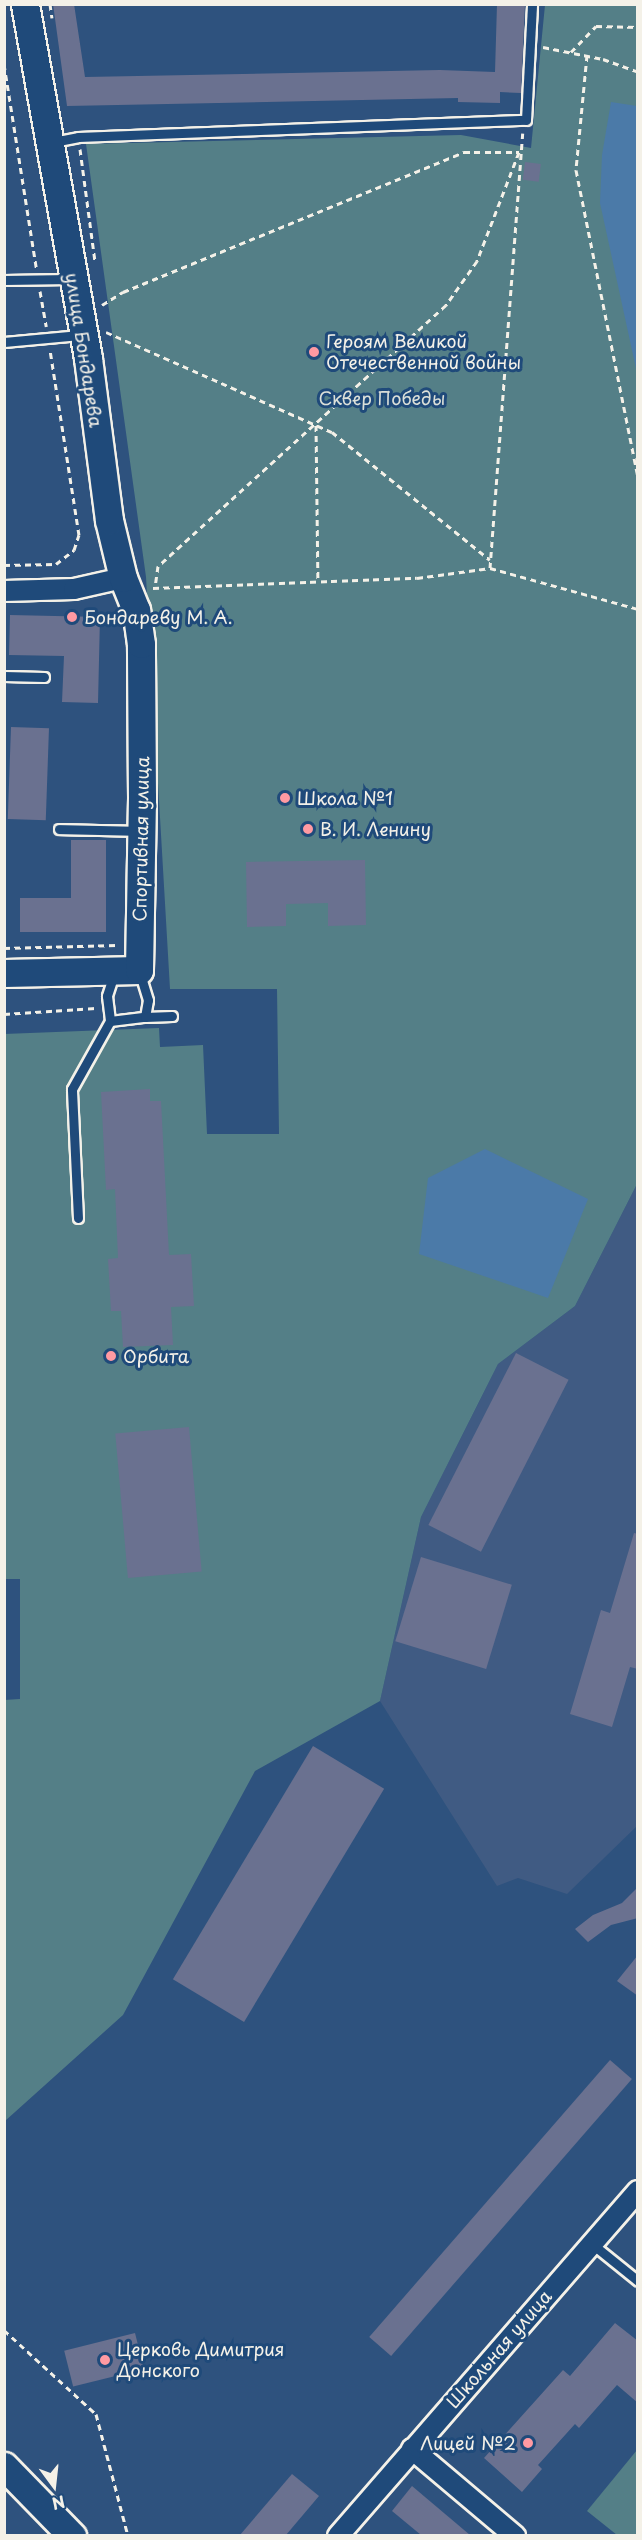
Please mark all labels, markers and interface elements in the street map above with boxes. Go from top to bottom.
street label: улица Бондарева [61,271,107,429]
place label: Героям Великой Отечественной войны [326,331,522,374]
marker: Героям Великой Отечественной войны [307,345,321,359]
park label: Сквер Победы [318,387,446,409]
place label: Бондареву М. А. [84,606,232,628]
marker: Бондареву М. А. [65,610,79,624]
street label: Спортивная улица [129,756,153,922]
place label: Школа №1 [297,787,394,809]
marker: Школа №1 [278,791,292,805]
place label: В. И. Ленину [320,818,432,840]
marker: В. И. Ленину [301,822,315,836]
place label: Орбита [123,1345,189,1367]
marker: Орбита [104,1349,118,1363]
street label: Школьная улица [441,2285,557,2413]
place label: Церковь Димитрия Донского [117,2339,285,2382]
marker: Церковь Димитрия Донского [98,2353,112,2367]
place label: Лицей №2 [420,2432,516,2454]
marker: Лицей №2 [521,2436,535,2450]
north arrow [24,2456,84,2516]
text: N [49,2490,68,2517]

